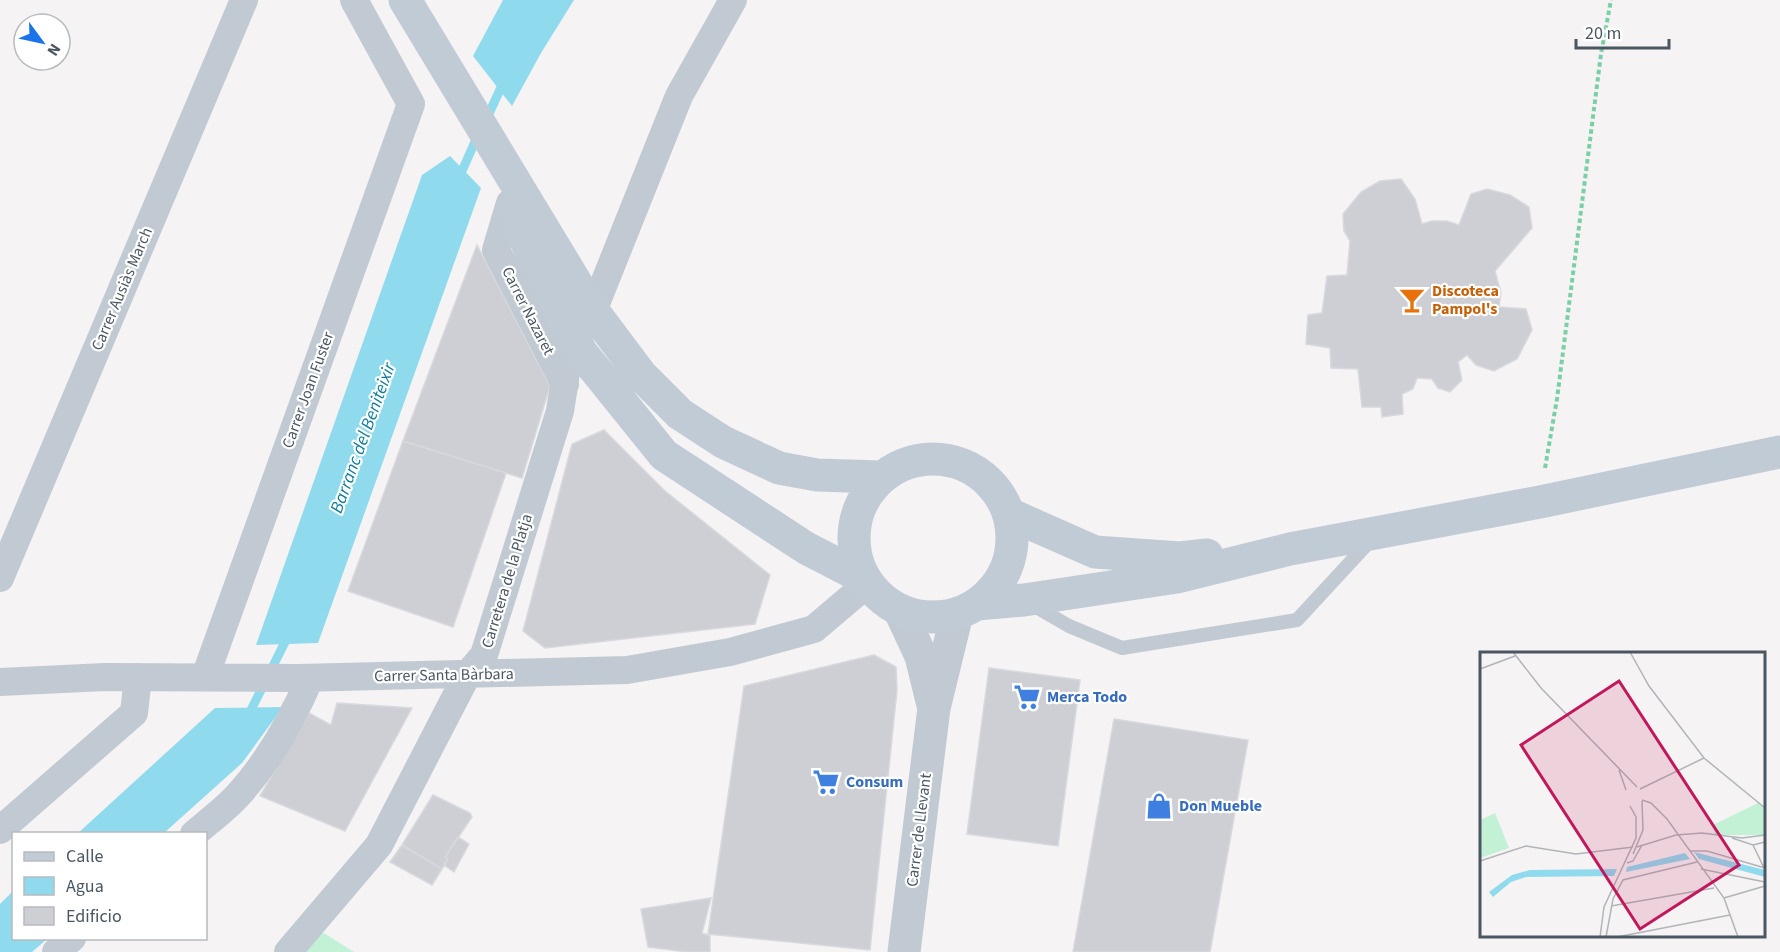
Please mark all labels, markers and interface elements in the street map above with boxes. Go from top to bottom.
north arrow [12,12,72,72]
scale bar [1576,12,1669,50]
text: 20 m [1585,21,1621,46]
text: N [42,39,66,60]
street label: Carrer Ausiàs March [86,224,158,354]
street label: Carrer Nazaret [496,263,560,359]
place label: Discoteca Pampol's [1432,280,1499,320]
bar icon: Discoteca Pampol's [1397,285,1427,315]
street label: Carrer Joan Fuster [277,328,339,451]
water label: Barranc del Beniteixir [324,359,402,517]
street label: Carretera de la Platja [476,511,538,651]
inset map [1480,652,1765,937]
street label: Carrer Santa Bàrbara [374,663,514,687]
supermarket icon: Merca Todo [1012,682,1042,712]
place label: Merca Todo [1047,686,1127,708]
supermarket icon: Consum [811,767,841,797]
place label: Consum [846,771,903,793]
street label: Carrer de Llevant [901,771,937,888]
shop icon: Don Mueble [1144,791,1174,821]
place label: Don Mueble [1179,795,1262,817]
legend [12,832,207,940]
text: Calle [66,844,104,869]
text: Agua [66,874,104,899]
text: Edificio [66,904,122,929]

